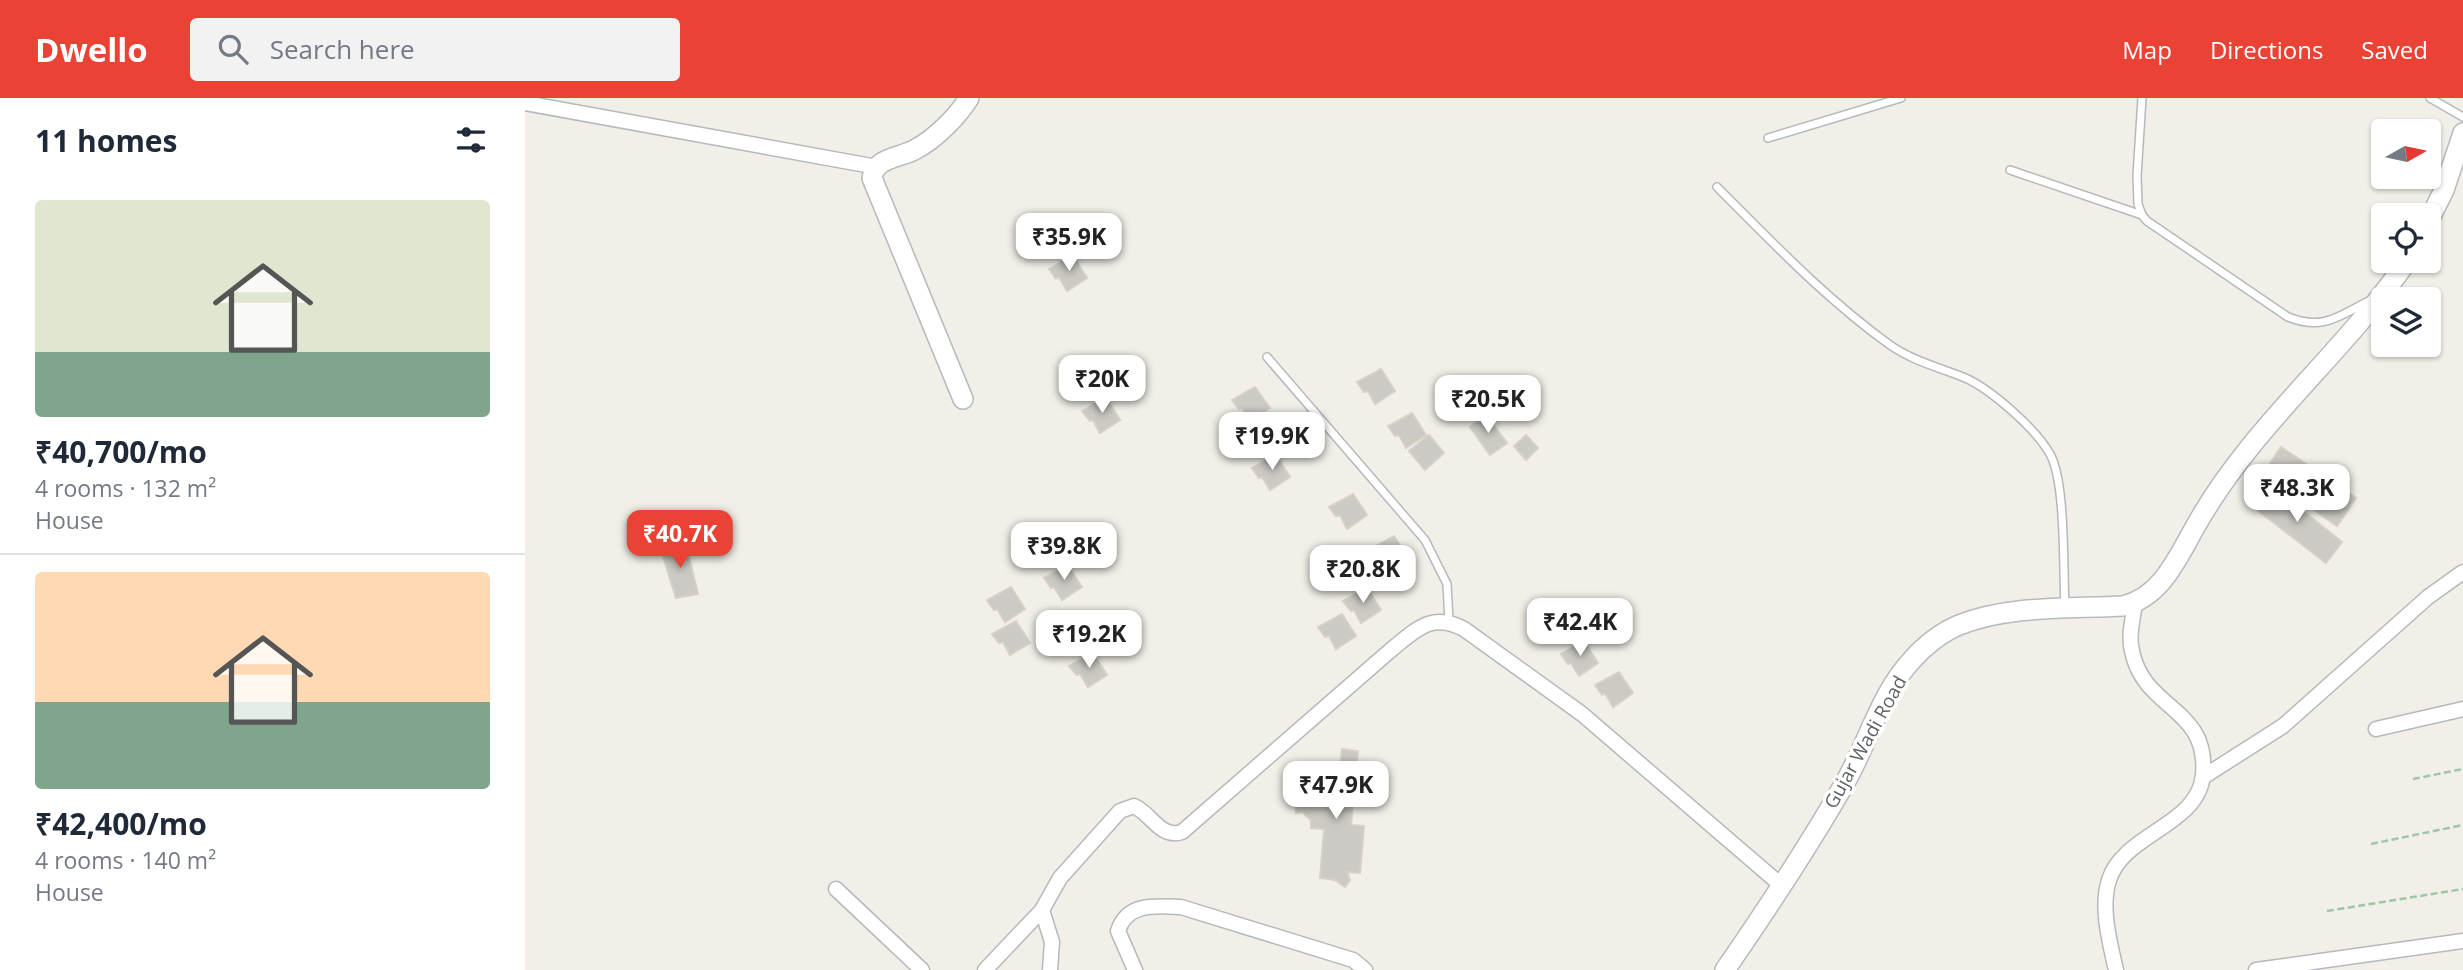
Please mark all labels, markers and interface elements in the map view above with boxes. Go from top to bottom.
search box [190,18,680,81]
text: Dwello [35,27,148,72]
icon: search [214,30,252,68]
text: Search here [270,31,415,67]
text: Map [2122,33,2172,66]
text: Directions [2210,33,2323,66]
text: Saved [2361,33,2428,66]
north arrow [2371,119,2441,189]
map controls [2371,119,2441,357]
text: 11 homes [35,120,178,161]
icon: filters [452,121,490,159]
button: locate [2371,203,2441,273]
pin: ₹35.9K [1012,214,1126,273]
text: ₹35.9K [1032,220,1106,252]
icon: home [200,245,326,371]
button: layers [2371,287,2441,357]
pin: ₹20K [1061,356,1143,415]
text: ₹20K [1075,362,1129,394]
pin: ₹20.5K [1431,376,1545,435]
text: ₹20.5K [1451,382,1525,414]
pin: ₹19.9K [1215,412,1329,472]
text: ₹19.9K [1235,419,1309,451]
text: ₹40,700/mo [35,431,207,472]
pin: ₹48.3K [2240,464,2354,524]
text: ₹48.3K [2260,471,2334,503]
text: 4 rooms · 132 m² [35,472,216,504]
text: House [35,504,104,536]
pin: ₹40.7K [623,510,737,570]
text: ₹40.7K [643,517,717,549]
pin: ₹39.8K [1007,522,1121,582]
text: ₹39.8K [1027,529,1101,561]
pin: ₹20.8K [1306,546,1420,605]
text: ₹20.8K [1326,552,1400,584]
pin: ₹42.4K [1523,598,1637,658]
text: ₹42.4K [1543,605,1617,637]
pin: ₹19.2K [1032,610,1146,670]
icon: home [200,617,326,743]
text: ₹19.2K [1052,617,1126,649]
street label: Gujar Wadi Road [1818,671,1912,813]
pin: ₹47.9K [1279,762,1393,821]
text: ₹47.9K [1299,768,1373,800]
text: ₹42,400/mo [35,803,207,844]
text: 4 rooms · 140 m² [35,844,216,876]
text: House [35,876,104,908]

